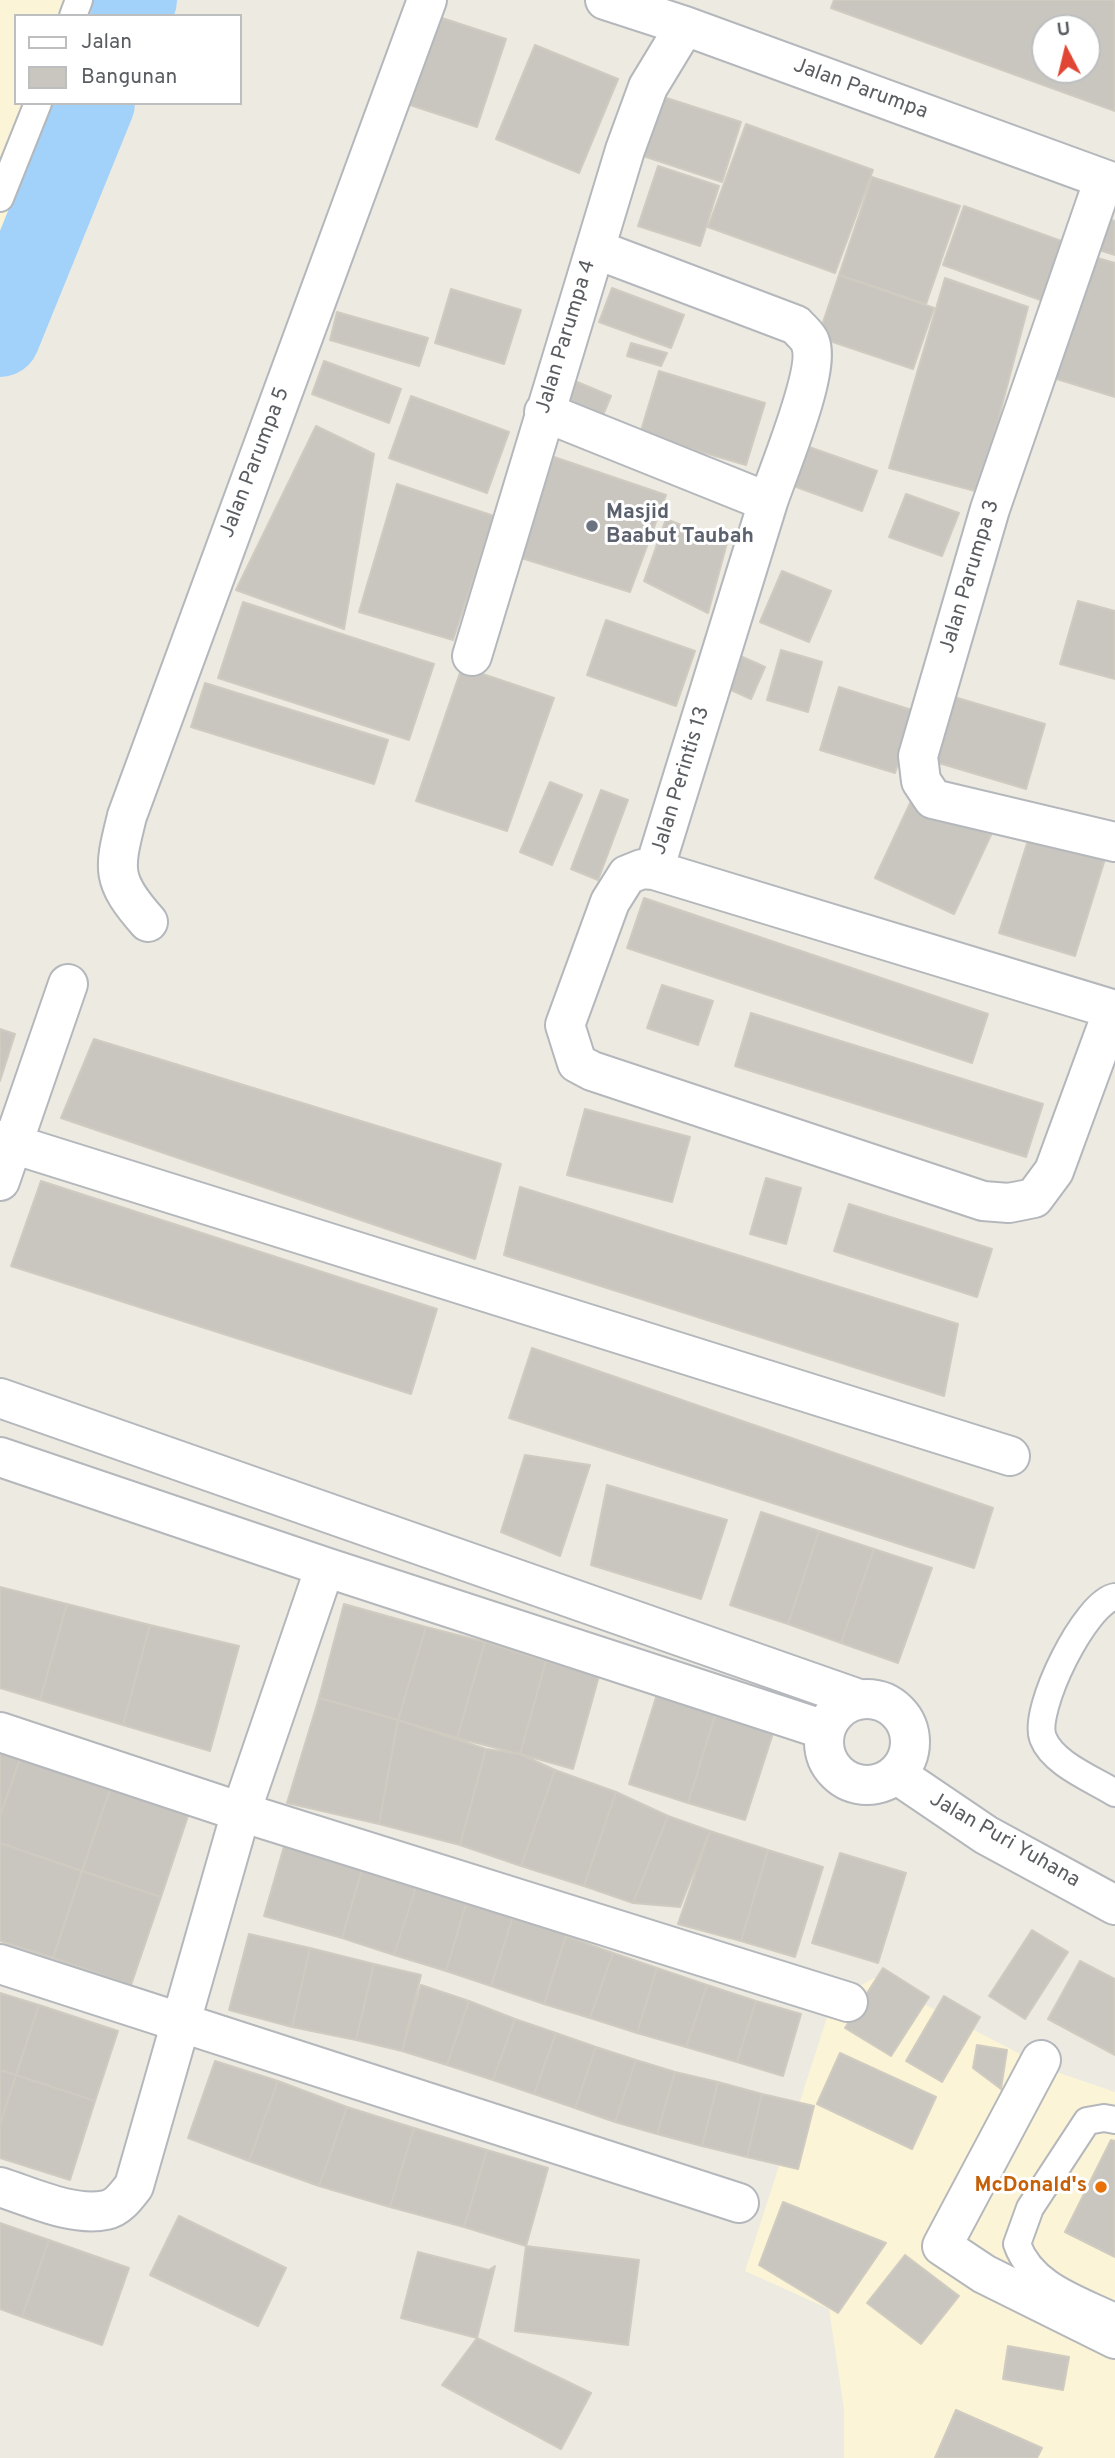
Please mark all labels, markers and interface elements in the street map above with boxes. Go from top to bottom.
legend [14,14,242,105]
north arrow [1031,14,1101,84]
text: U [1056,17,1072,43]
text: Jalan [81,29,132,56]
street label: Jalan Parumpa [789,54,931,126]
text: Bangunan [81,64,177,91]
street label: Jalan Parumpa 4 [532,257,602,417]
street label: Jalan Parumpa 5 [216,384,296,542]
street label: Jalan Parumpa 3 [936,497,1006,657]
place label: Masjid Baabut Taubah [606,501,754,551]
marker: Masjid Baabut Taubah [584,518,600,534]
street label: Jalan Perintis 13 [647,704,717,858]
street label: Jalan Puri Yuhana [924,1788,1084,1894]
place label: McDonald's [974,2174,1087,2200]
marker: McDonald's [1093,2179,1109,2195]

